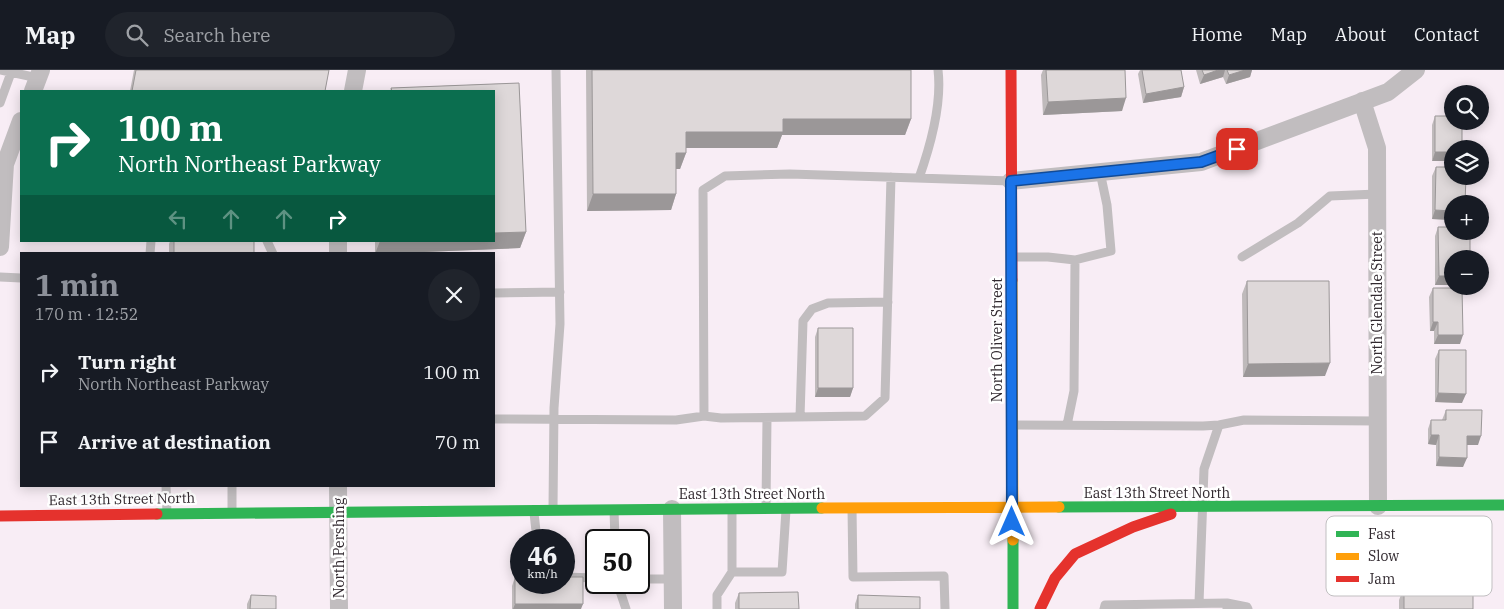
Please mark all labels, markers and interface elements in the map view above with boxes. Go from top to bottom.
search box [105,12,455,57]
text: Map [25,19,75,51]
icon: search [123,21,151,49]
text: Search here [163,23,270,47]
text: Home [1191,23,1243,46]
text: Map [1271,23,1307,46]
text: About [1335,23,1386,46]
text: Contact [1414,23,1479,46]
map controls [1444,85,1489,295]
button: search [1444,85,1489,130]
text: 100 m [118,105,223,151]
icon: right [35,110,100,175]
pin [1216,128,1258,170]
icon: arrive [1223,135,1251,163]
button: layers [1444,140,1489,185]
text: North Northeast Parkway [118,149,381,178]
button: + [1444,195,1489,240]
icon: left [164,205,192,233]
icon: ahead [217,205,245,233]
icon: ahead [270,205,298,233]
icon: right [323,205,351,233]
street label: North Glendale Street [1368,231,1386,375]
button: − [1444,250,1489,295]
text: 1 min [35,265,119,304]
button: close [428,269,480,321]
street label: North Oliver Street [988,278,1006,402]
text: 170 m · 12:52 [35,304,138,324]
text: Turn right [78,350,176,374]
icon: right [35,358,63,386]
text: 100 m [423,360,480,384]
text: North Northeast Parkway [78,374,269,394]
icon: arrive [35,428,63,456]
text: Arrive at destination [78,430,271,454]
text: 70 m [435,430,480,454]
street label: East 13th Street North [1084,484,1231,502]
street label: East 13th Street North [679,485,826,503]
street label: East 13th Street North [49,489,196,509]
position arrow [985,495,1037,547]
street label: North Pershing [330,497,348,598]
legend [1326,516,1492,596]
text: Fast [1368,525,1396,543]
speed limit sign: 50 [585,529,650,594]
text: 46 [527,539,558,572]
text: Slow [1368,547,1399,565]
text: km/h [527,566,558,581]
text: Jam [1368,570,1395,588]

